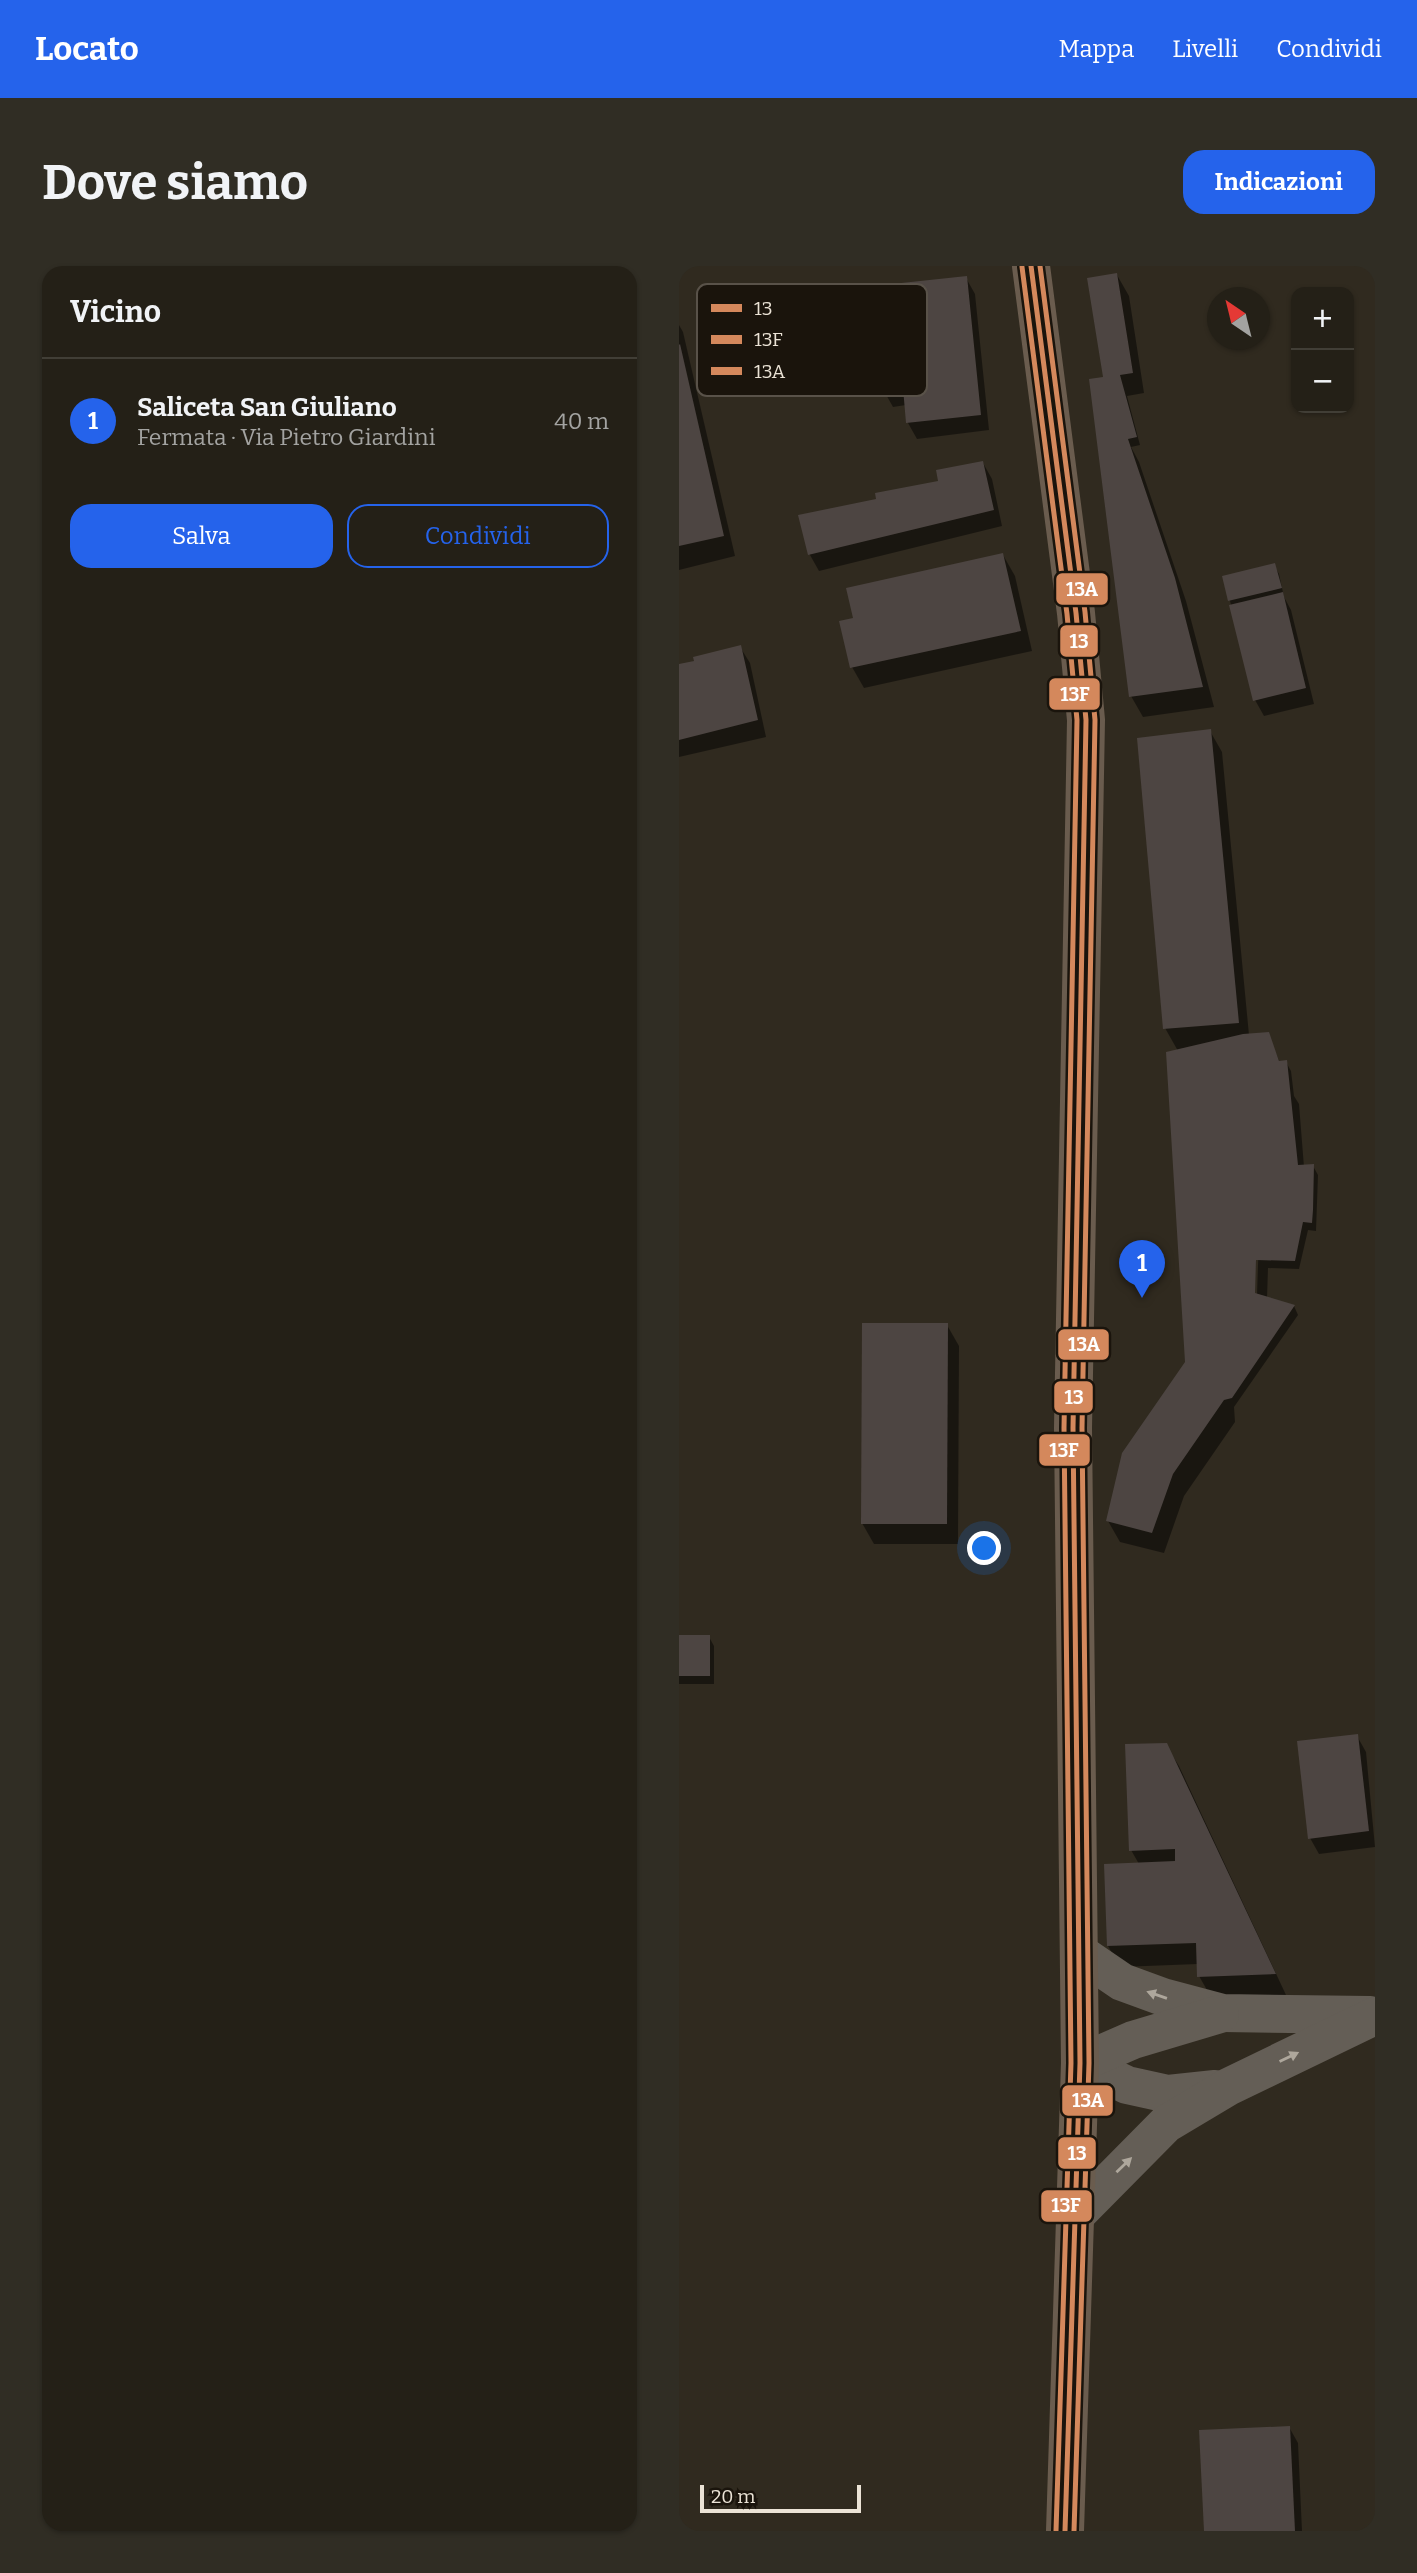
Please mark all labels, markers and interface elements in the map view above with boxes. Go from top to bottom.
text: Locato [35,29,139,69]
text: Mappa [1058,35,1134,63]
text: Livelli [1172,35,1238,63]
text: Condividi [1276,35,1382,63]
button: Indicazioni [1183,150,1375,214]
text: Dove siamo [42,153,308,212]
legend [697,284,927,396]
north arrow [1207,287,1270,350]
map controls [1291,287,1354,413]
button: + [1291,287,1354,350]
text: Vicino [70,294,161,330]
text: 13 [754,297,773,320]
text: 13F [754,328,783,351]
button: − [1291,350,1354,413]
text: 13A [754,360,786,383]
text: Saliceta San Giuliano [137,392,397,423]
text: 1 [88,407,98,435]
text: 40 m [554,407,609,435]
text: Fermata · Via Pietro Giardini [137,423,436,451]
button: Salva [70,504,333,568]
button: Condividi [347,504,609,568]
line badge: 13A [1055,572,1109,606]
text: 13A [1066,578,1098,601]
line badge: 13 [1059,624,1099,658]
text: 13 [1069,630,1089,653]
line badge: 13F [1048,677,1101,711]
text: 13F [1060,683,1090,706]
pin: 1 [1119,1240,1165,1298]
line badge: 13A [1057,1328,1110,1361]
text: 13A [1068,1333,1100,1356]
line badge: 13 [1053,1380,1094,1414]
text: 13 [1064,1386,1084,1409]
line badge: 13F [1038,1433,1091,1467]
text: 13F [1049,1439,1079,1462]
your location [967,1531,1001,1565]
one-way arrow [1147,1989,1168,2000]
one-way arrow [1279,2052,1299,2063]
line badge: 13A [1061,2084,1114,2117]
text: 13A [1072,2089,1104,2112]
line badge: 13 [1057,2136,1097,2170]
text: 13 [1067,2142,1087,2165]
one-way arrow [1116,2156,1133,2173]
line badge: 13F [1040,2189,1093,2223]
text: 13F [1051,2194,1081,2217]
scale bar [700,2482,861,2514]
text: 20 m [711,2485,755,2508]

